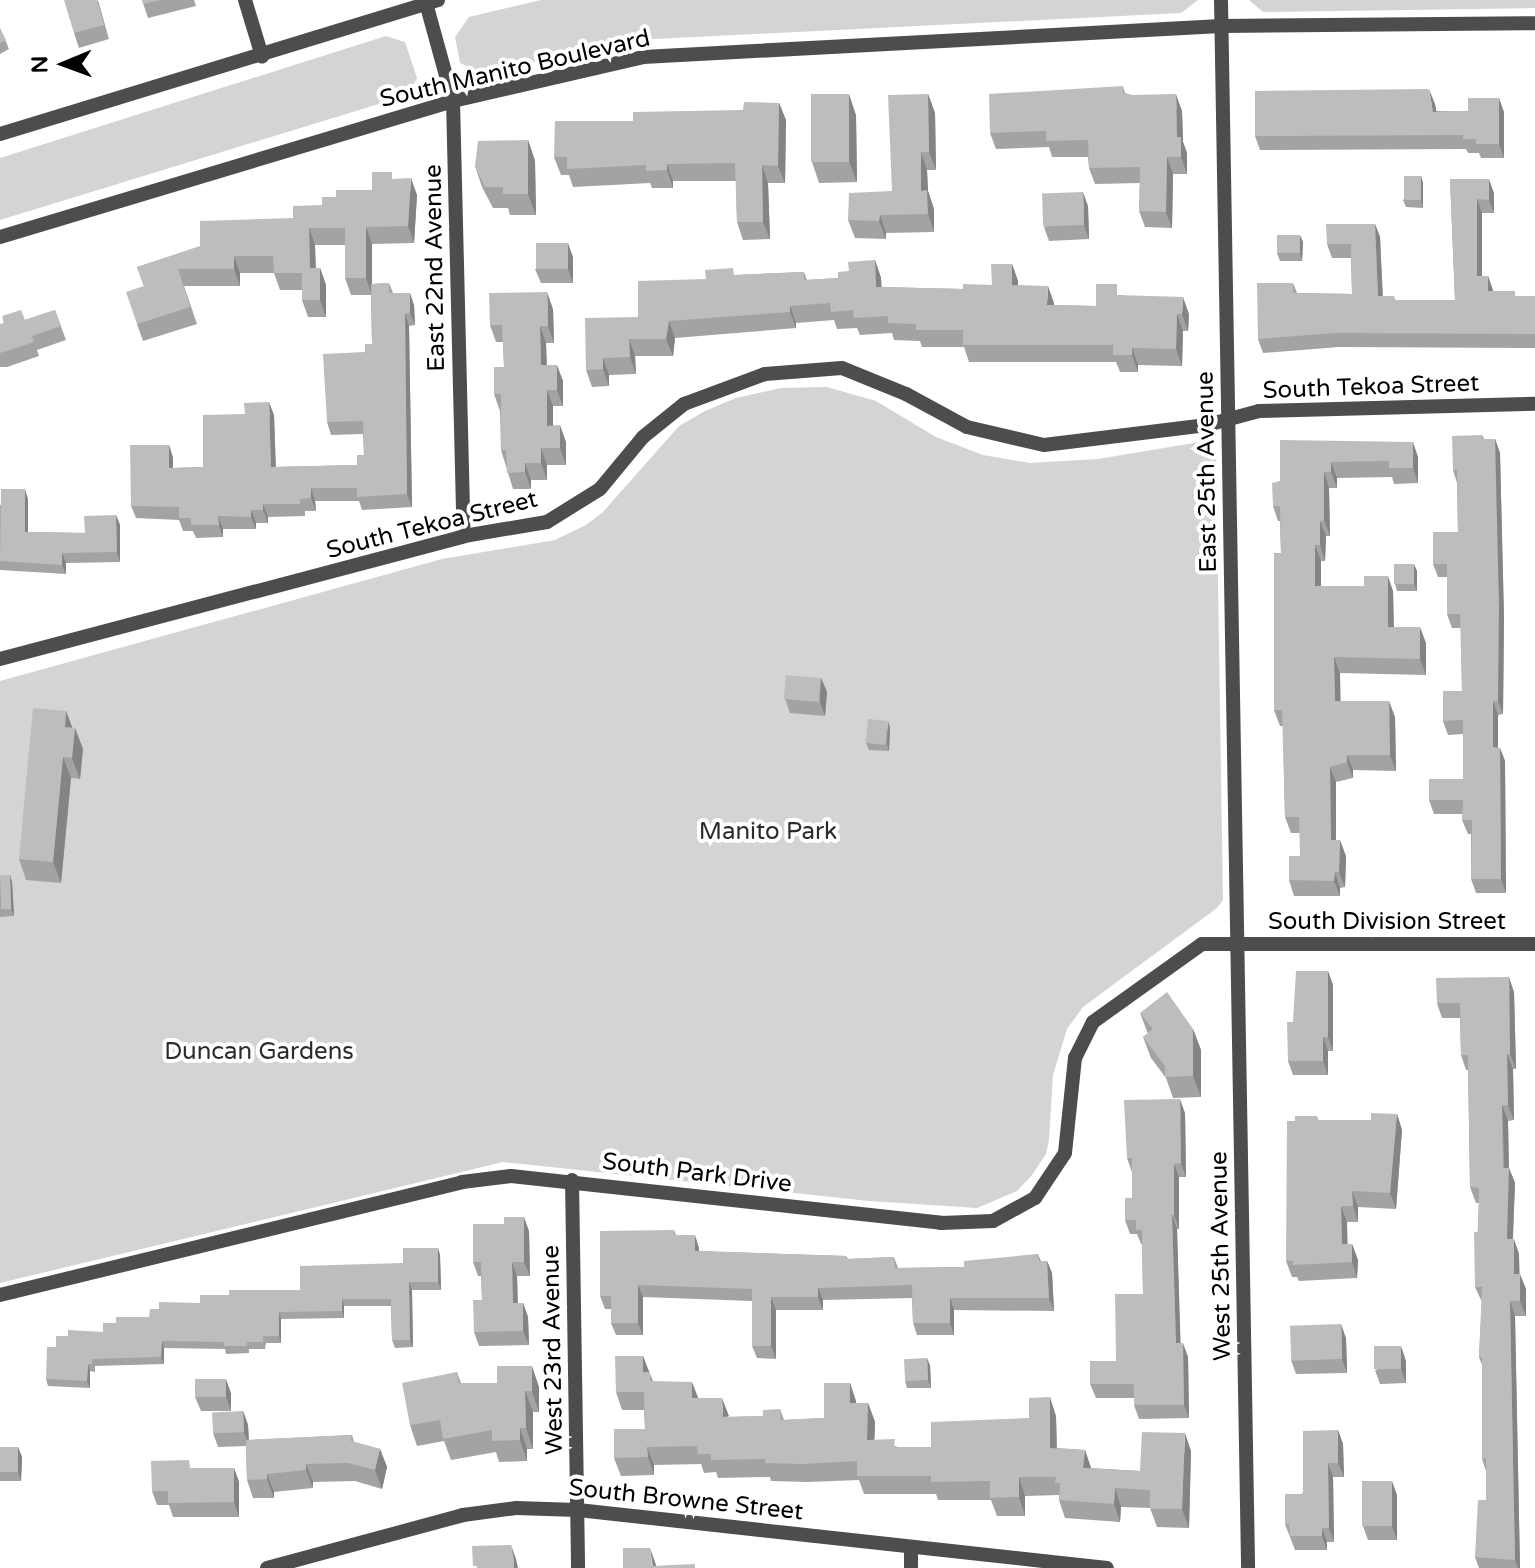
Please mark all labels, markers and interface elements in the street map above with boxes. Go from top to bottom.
north arrow [24,24,104,104]
street label: South Manito Boulevard [377,24,653,114]
text: N [27,55,53,73]
street label: East 22nd Avenue [419,164,451,372]
street label: South Tekoa Street [1262,369,1480,405]
street label: East 25th Avenue [1191,371,1223,573]
street label: South Tekoa Street [324,485,540,565]
park label: Manito Park [699,818,837,846]
street label: South Division Street [1268,908,1506,936]
park label: Duncan Gardens [164,1038,354,1066]
street label: South Park Drive [601,1147,793,1199]
street label: West 25th Avenue [1205,1151,1237,1361]
street label: West 23rd Avenue [537,1245,569,1455]
street label: South Browne Street [567,1473,805,1527]

